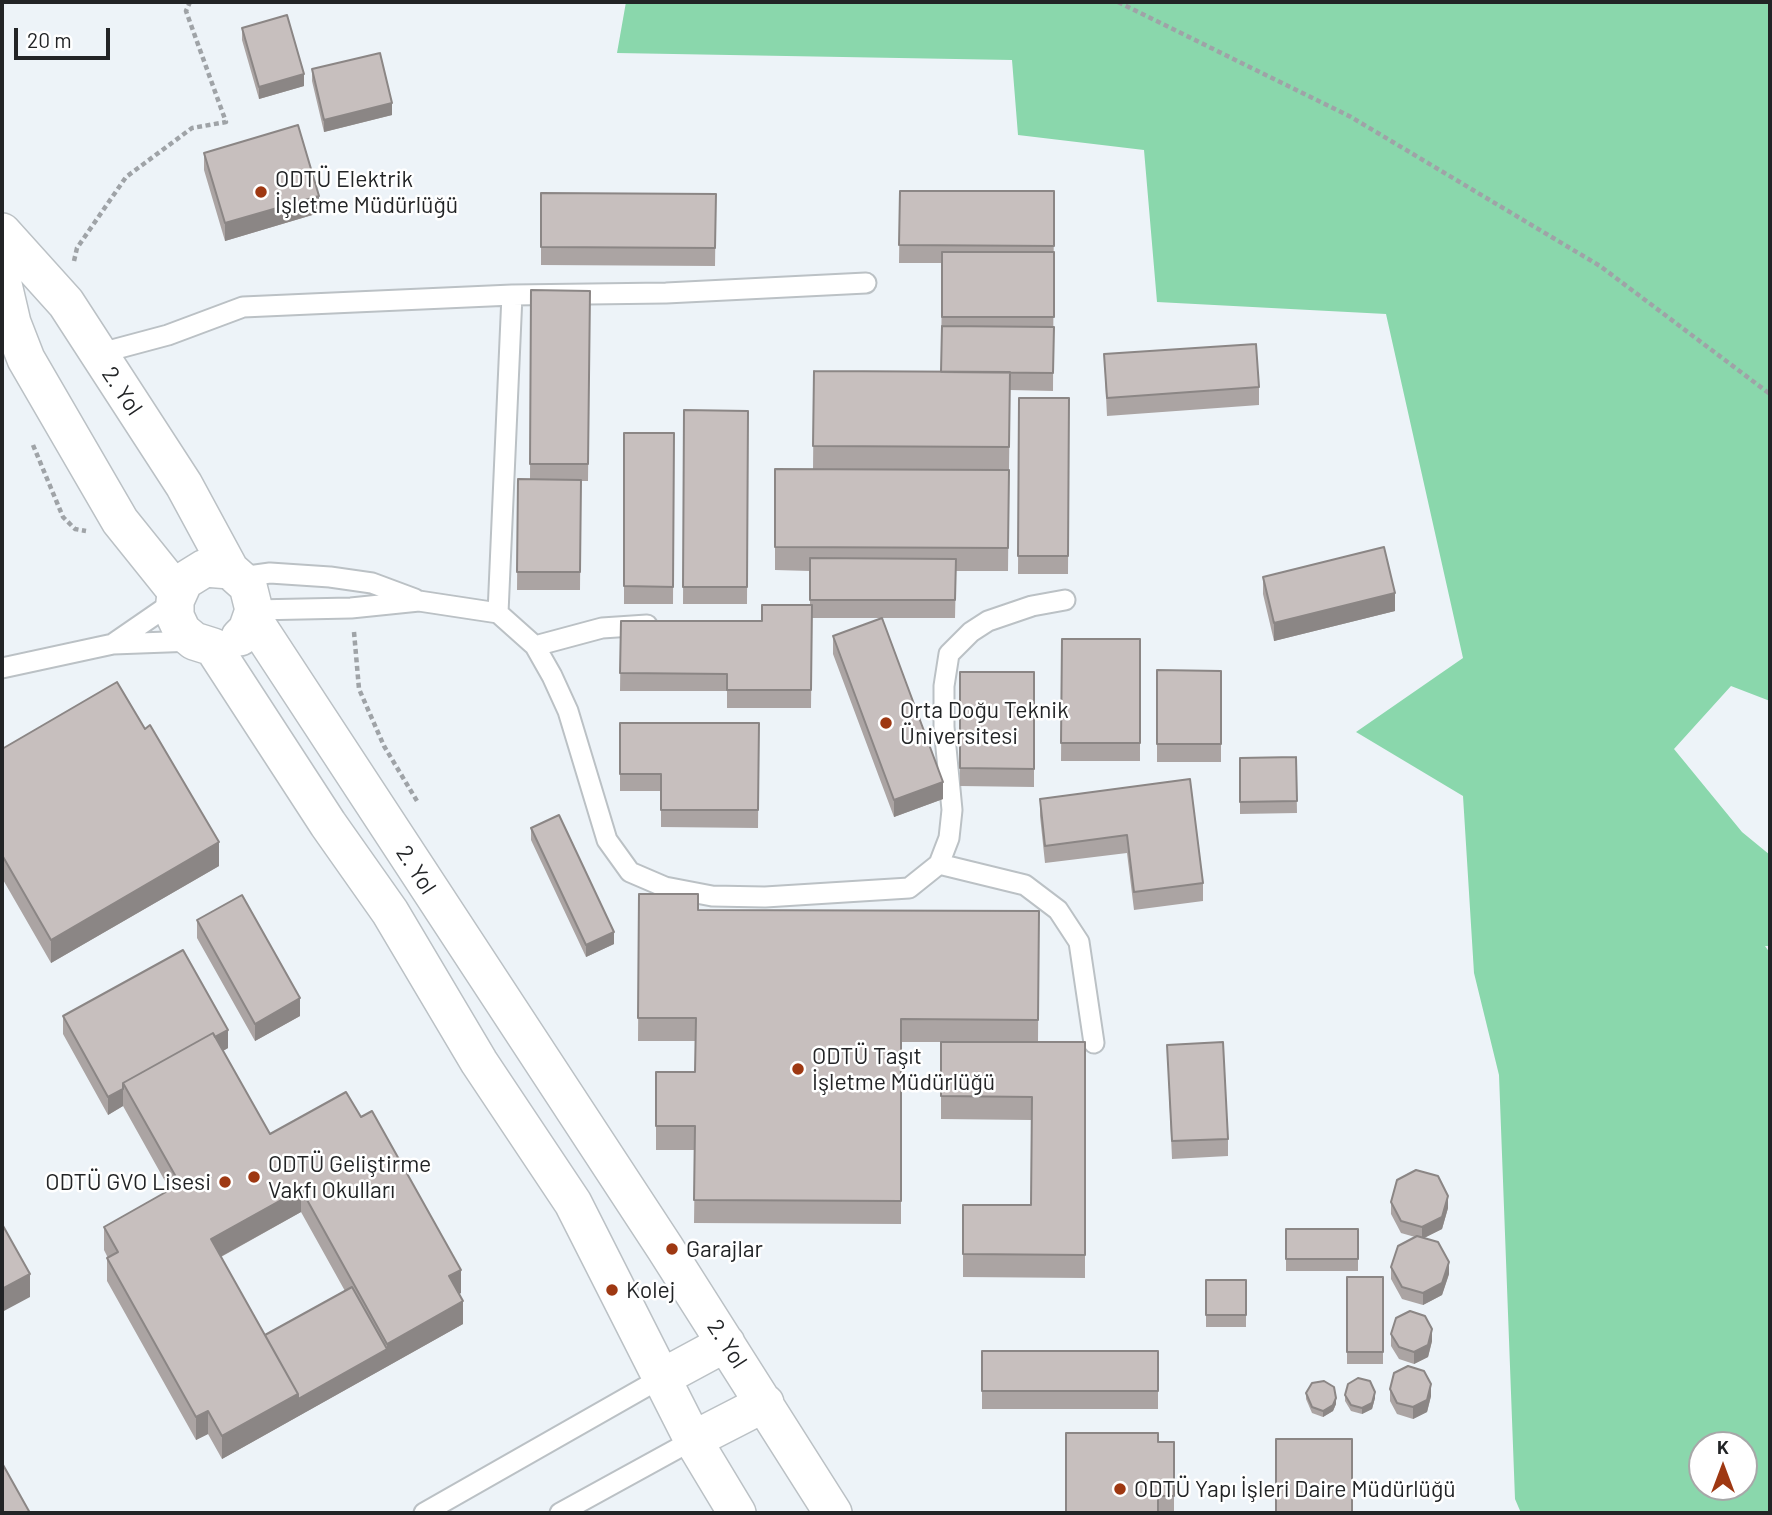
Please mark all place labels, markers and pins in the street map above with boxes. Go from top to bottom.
place label: ODTÜ Elektrik İşletme Müdürlüğü [275,165,458,219]
marker: ODTÜ Elektrik İşletme Müdürlüğü [253,184,269,200]
place label: Orta Doğu Teknik Üniversitesi [900,696,1069,750]
marker: Orta Doğu Teknik Üniversitesi [878,715,894,731]
place label: ODTÜ Taşıt İşletme Müdürlüğü [812,1042,995,1096]
marker: ODTÜ Taşıt İşletme Müdürlüğü [790,1061,806,1077]
place label: ODTÜ Geliştirme Vakfı Okulları [268,1150,431,1204]
place label: ODTÜ GVO Lisesi [45,1168,211,1196]
marker: ODTÜ Geliştirme Vakfı Okulları [246,1169,262,1185]
marker: ODTÜ GVO Lisesi [217,1174,233,1190]
place label: Garajlar [686,1235,763,1263]
marker: Garajlar [664,1241,680,1257]
place label: Kolej [626,1276,675,1304]
marker: Kolej [604,1282,620,1298]
place label: ODTÜ Yapı İşleri Daire Müdürlüğü [1134,1475,1456,1503]
marker: ODTÜ Yapı İşleri Daire Müdürlüğü [1112,1481,1128,1497]

